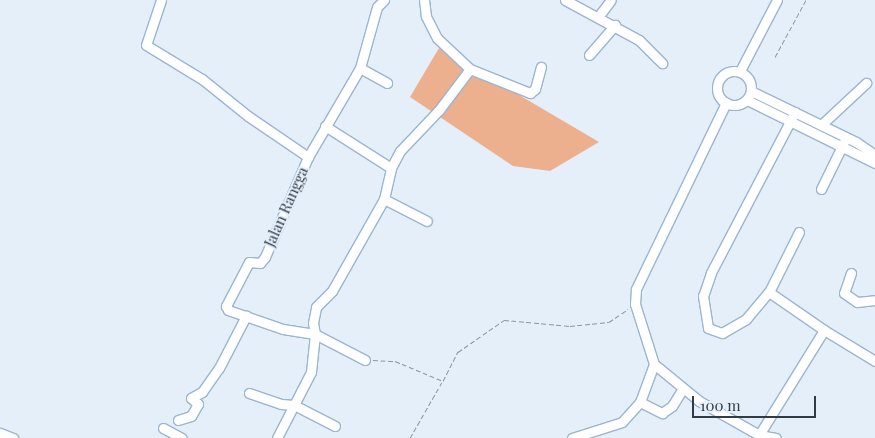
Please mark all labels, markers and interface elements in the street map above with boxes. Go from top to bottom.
street label: Jalan Rangga [260,164,312,250]
scale bar [695,386,819,418]
text: 100 m [700,395,741,415]

